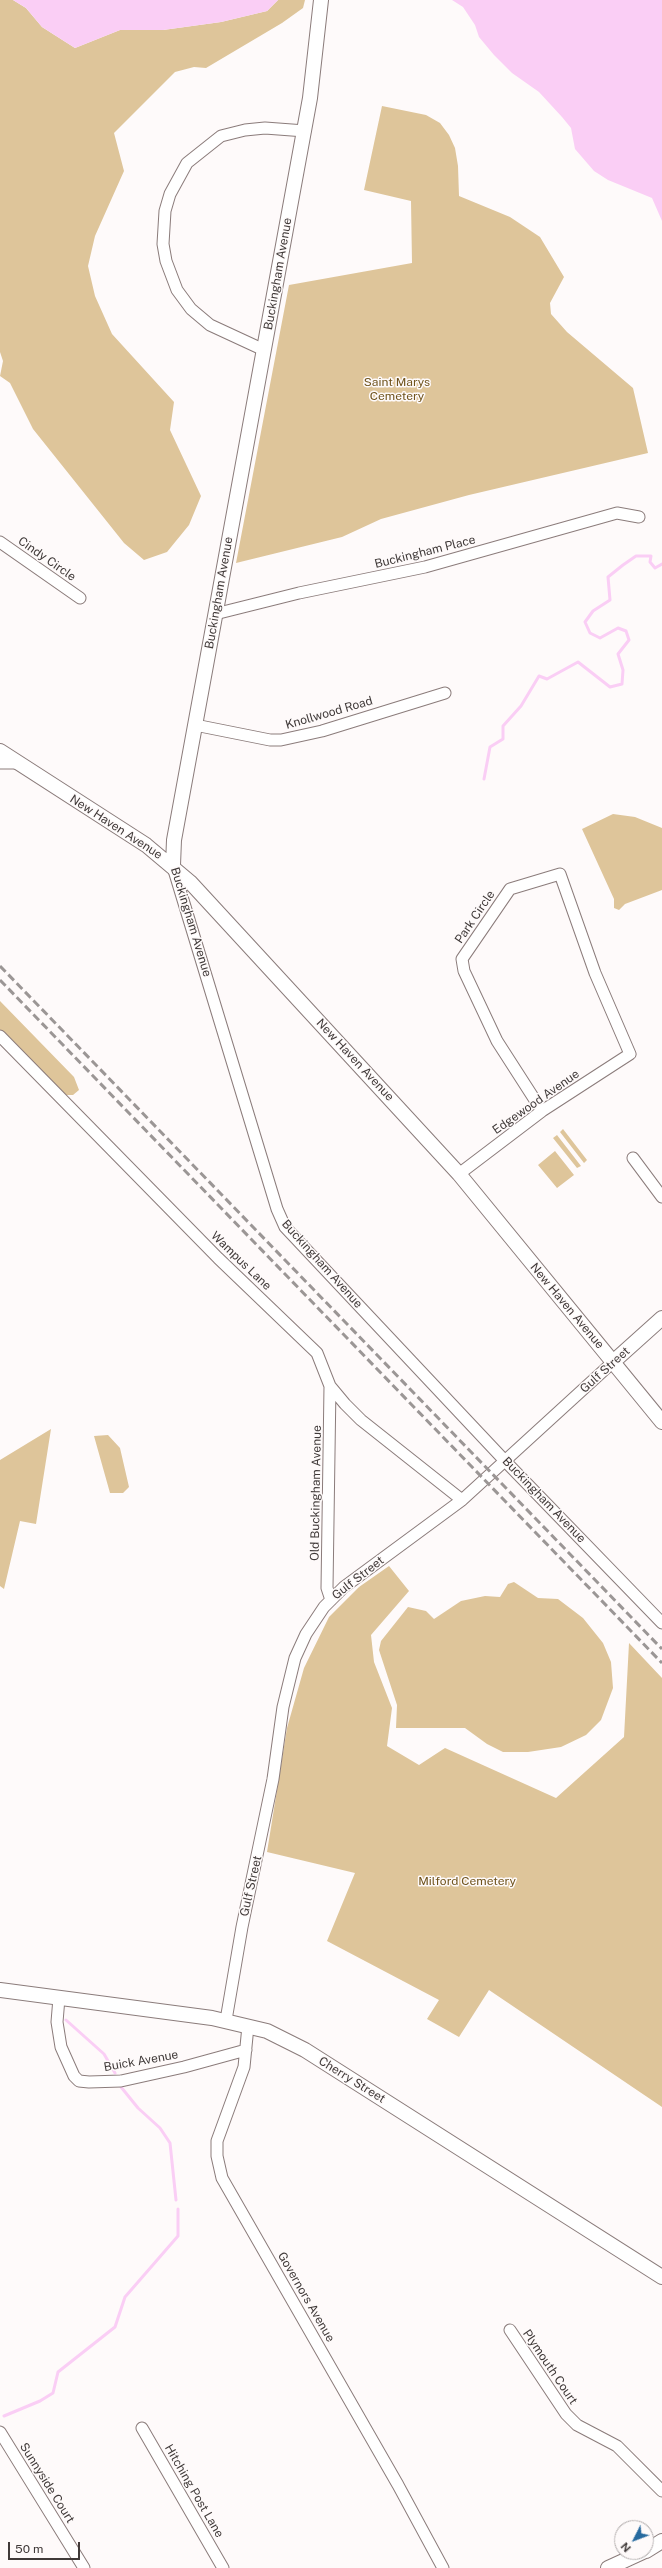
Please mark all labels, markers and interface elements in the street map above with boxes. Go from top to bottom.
street label: Buckingham Avenue [261,217,295,331]
park label: Saint Marys Cemetery [364,375,430,403]
street label: Buckingham Place [373,532,477,572]
street label: Cindy Circle [15,534,79,584]
street label: Buckingham Avenue [202,536,236,650]
street label: Knollwood Road [284,694,374,732]
street label: New Haven Avenue [67,792,165,862]
street label: Buckingham Avenue [167,866,215,978]
street label: Park Circle [452,888,498,946]
street label: New Haven Avenue [313,1016,397,1104]
street label: Edgewood Avenue [490,1067,582,1137]
street label: Buckingham Avenue [279,1217,365,1311]
street label: Wampus Lane [208,1229,274,1293]
street label: New Haven Avenue [527,1260,607,1352]
street label: Gulf Street [577,1344,633,1396]
street label: Old Buckingham Avenue [308,1425,324,1561]
street label: Buckingham Avenue [499,1454,589,1546]
street label: Gulf Street [329,1553,387,1603]
street label: Gulf Street [237,1854,265,1918]
park label: Milford Cemetery [418,1874,516,1888]
street label: Buick Avenue [103,2047,179,2075]
street label: Cherry Street [316,2054,388,2106]
street label: Governors Avenue [274,2249,338,2345]
street label: Plymouth Court [520,2327,580,2407]
street label: Sunnyside Court [16,2440,78,2526]
street label: Hitching Post Lane [161,2442,227,2540]
north arrow [614,2520,654,2560]
scale bar [10,2534,82,2560]
text: N [618,2540,633,2555]
text: 50 m [15,2542,43,2556]

